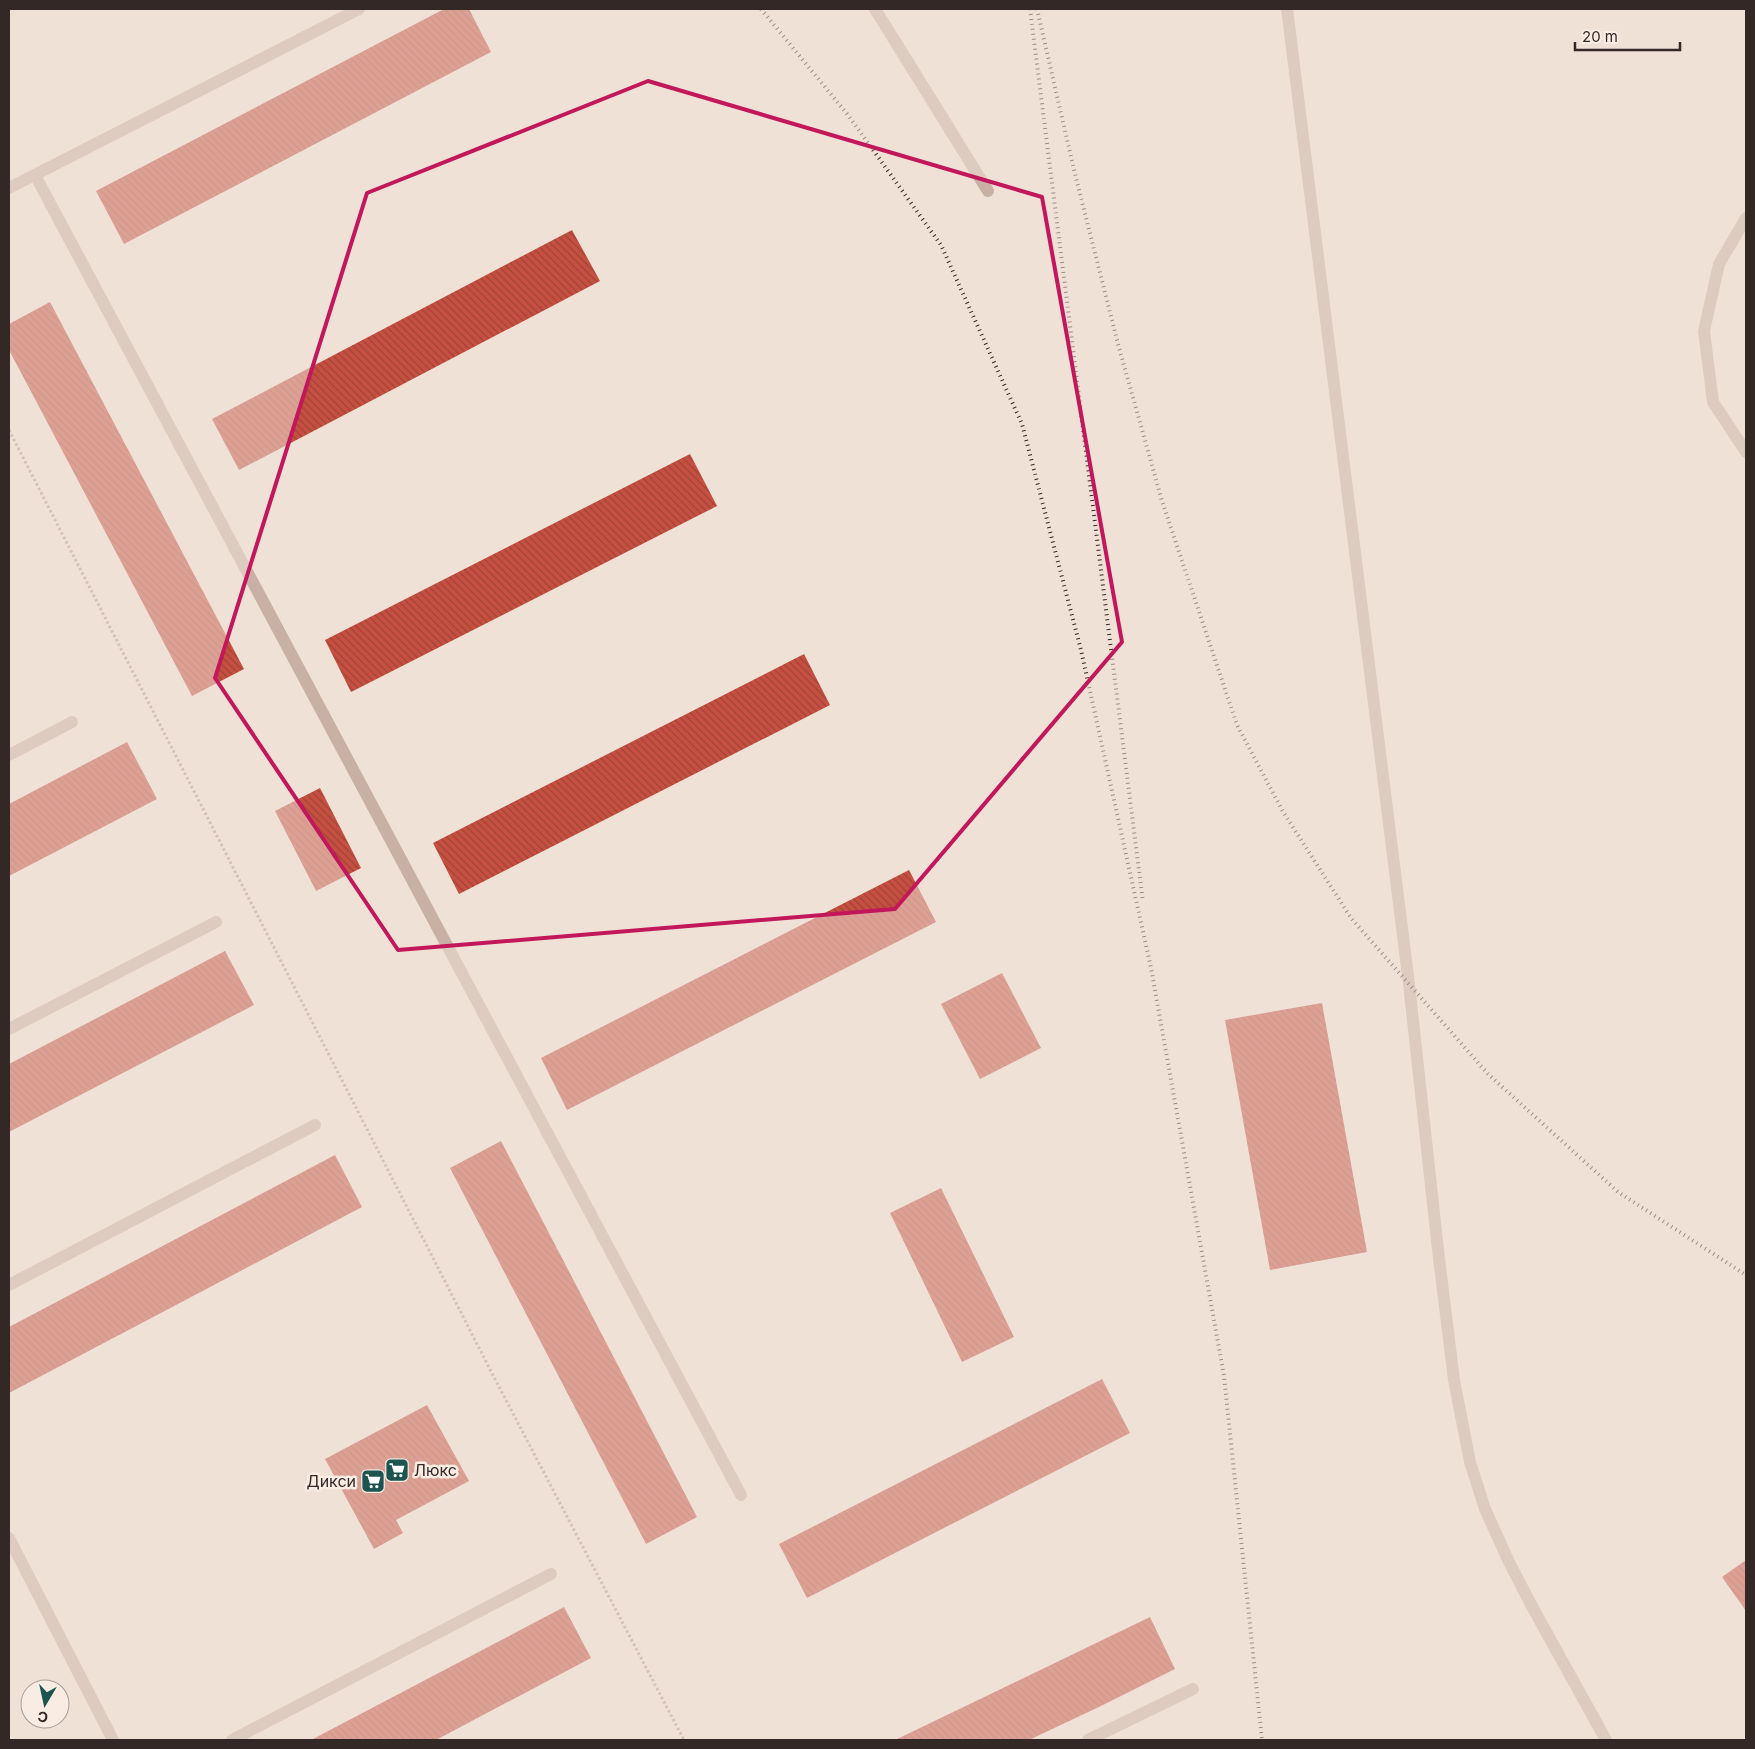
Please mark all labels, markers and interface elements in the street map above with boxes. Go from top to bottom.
scale bar [1575,20,1680,52]
text: 20 m [1582,27,1618,46]
supermarket icon: Люкс [384,1457,410,1483]
place label: Люкс [414,1460,457,1480]
supermarket icon: Дикси [360,1468,386,1494]
place label: Дикси [307,1471,356,1491]
north arrow [20,1679,70,1729]
text: С [36,1708,49,1727]

